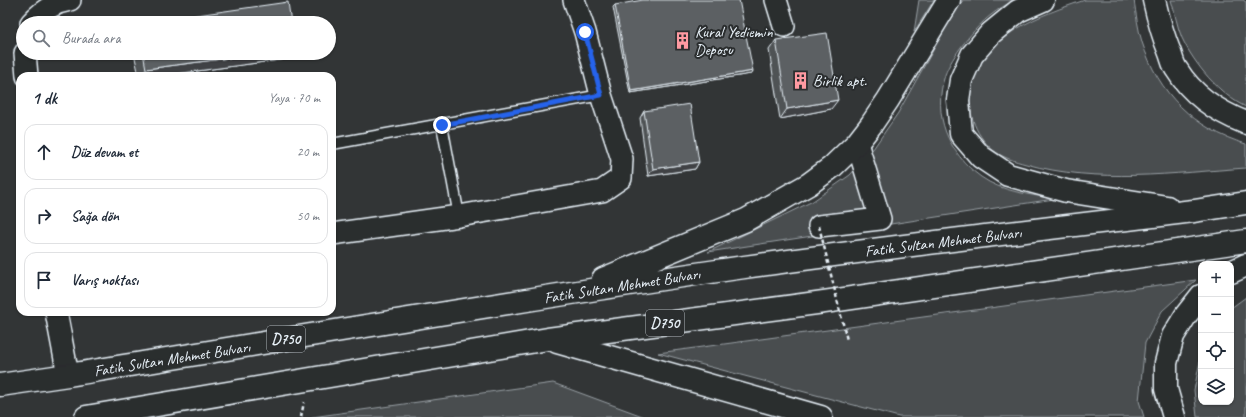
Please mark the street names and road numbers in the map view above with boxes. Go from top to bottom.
street label: Fatih Sultan Mehmet Bulvarı [864,222,1024,262]
street label: Fatih Sultan Mehmet Bulvarı [543,264,703,308]
road number: D750 [646,310,684,336]
road number: D750 [267,326,305,352]
street label: Fatih Sultan Mehmet Bulvarı [93,337,253,381]

